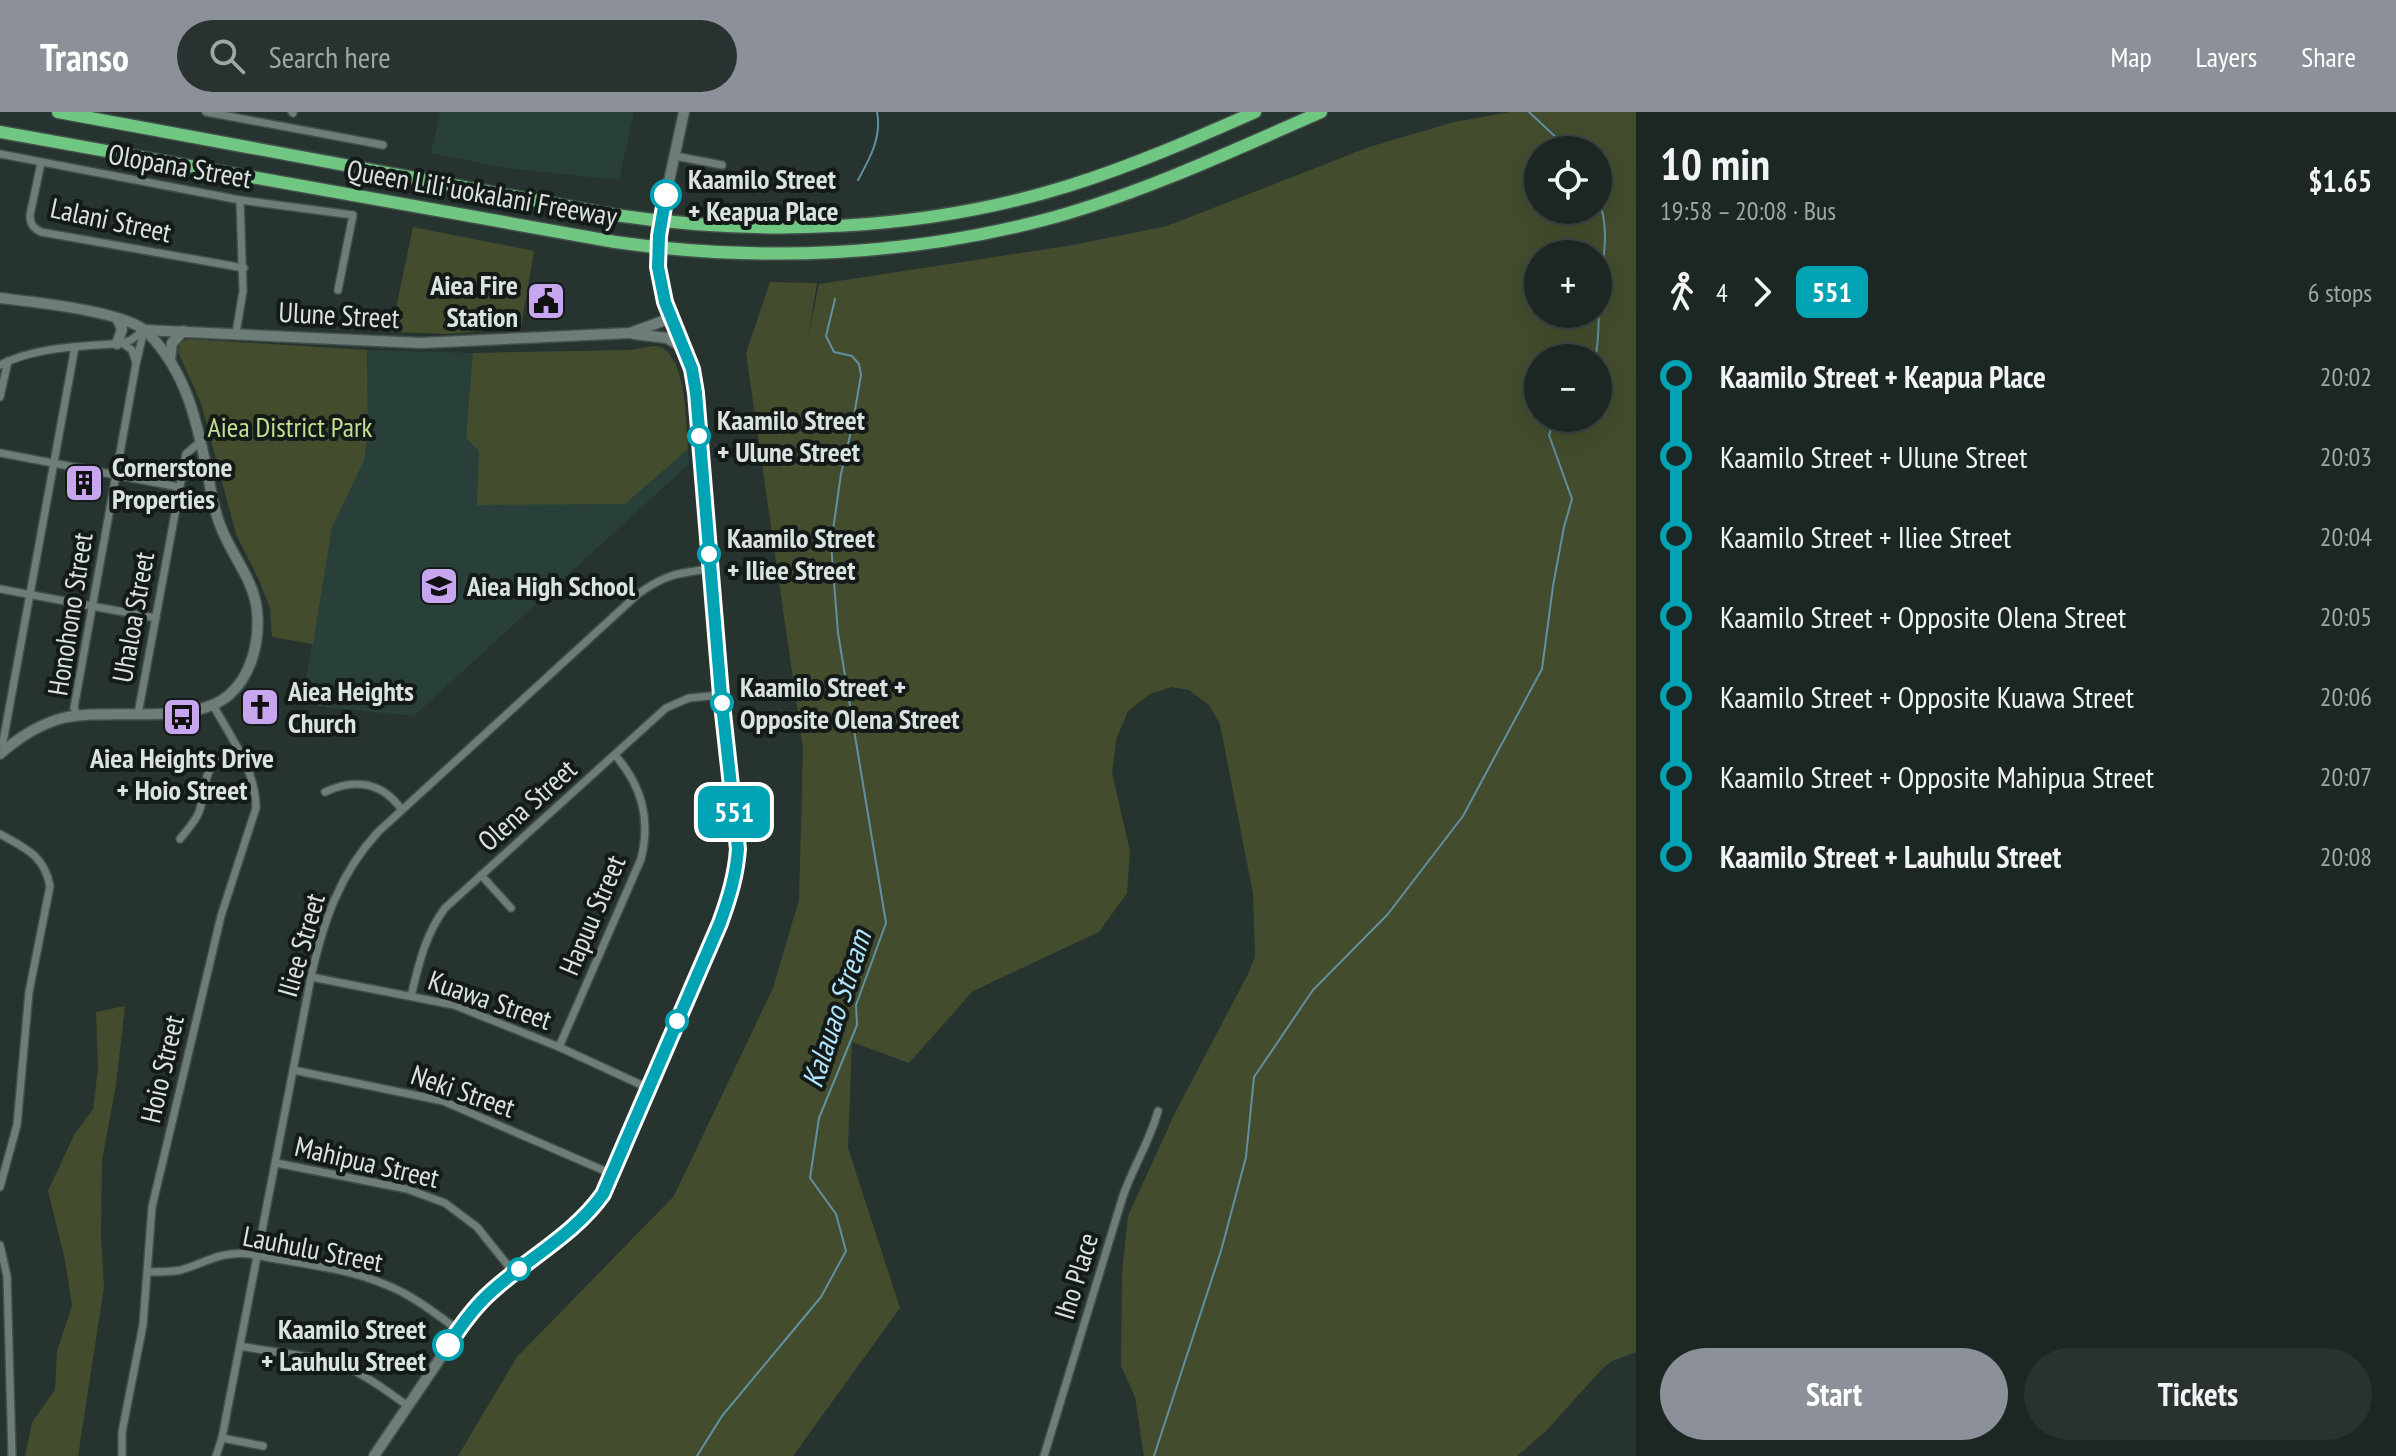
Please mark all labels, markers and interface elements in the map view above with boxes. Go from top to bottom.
search box [177,20,737,92]
text: Transo [40,32,129,81]
icon: search [205,34,249,78]
text: Search here [269,37,391,76]
text: Map [2110,38,2152,75]
text: Layers [2196,38,2257,75]
text: Share [2301,38,2356,75]
street label: Olopana Street [106,135,255,196]
text: 10 min [1660,135,1770,192]
map controls [1524,136,1612,432]
button: locate [1524,136,1612,224]
street label: Queen Liliʻuokalani Freeway [344,151,621,235]
place label: Kaamilo Street + Keapua Place [688,160,839,229]
text: $1.65 [2308,161,2372,200]
marker: Kaamilo Street + Keapua Place [651,180,681,210]
street label: Lalani Street [47,189,175,250]
text: 19:58 – 20:08 · Bus [1660,194,1836,227]
button: + [1524,240,1612,328]
place label: Aiea Fire Station [429,266,518,335]
icon: walk [1660,270,1704,314]
icon: forward [1740,270,1784,314]
text: 551 [1812,273,1852,310]
text: 4 [1716,276,1728,309]
text: 6 stops [2308,276,2372,309]
public building icon: Aiea Fire Station [525,280,567,322]
street label: Ulune Street [278,293,401,336]
button: − [1524,344,1612,432]
text: Kaamilo Street + Keapua Place [1720,357,2046,396]
text: 20:02 [2320,360,2372,393]
place label: Kaamilo Street + Ulune Street [717,401,865,470]
park label: Aiea District Park [208,408,373,445]
marker: Kaamilo Street + Ulune Street [688,425,710,447]
text: Kaamilo Street + Ulune Street [1720,437,2027,476]
text: 20:03 [2320,440,2372,473]
place label: Cornerstone Properties [112,448,232,517]
building icon: Cornerstone Properties [63,462,105,504]
text: Kaamilo Street + Iliee Street [1720,517,2011,556]
place label: Kaamilo Street + Iliee Street [727,519,875,588]
text: 20:04 [2320,520,2372,553]
street label: Honohono Street [38,530,101,698]
marker: Kaamilo Street + Iliee Street [698,543,720,565]
street label: Uhaloa Street [103,548,162,685]
school or university icon: Aiea High School [418,565,460,607]
place label: Aiea High School [466,567,635,604]
text: Kaamilo Street + Opposite Olena Street [1720,597,2126,636]
text: 20:05 [2320,600,2372,633]
place label: Kaamilo Street + Opposite Olena Street [740,668,960,737]
place label: Aiea Heights Church [287,672,414,741]
text: Kaamilo Street + Opposite Kuawa Street [1720,677,2134,716]
text: 20:06 [2320,680,2372,713]
church icon: Aiea Heights Church [239,686,281,728]
marker: Kaamilo Street + Opposite Olena Street [711,692,733,714]
bus stop icon: Aiea Heights Drive + Hoio Street [161,696,203,738]
place label: Aiea Heights Drive + Hoio Street [89,739,274,808]
street label: Olena Street [469,750,584,859]
text: Kaamilo Street + Opposite Mahipua Street [1720,757,2154,796]
text: 20:07 [2320,760,2372,793]
line badge: 551 [688,786,780,838]
text: 551 [714,793,754,830]
text: Kaamilo Street + Lauhulu Street [1720,837,2061,876]
text: 20:08 [2320,840,2372,873]
street label: Hapuu Street [550,849,633,980]
street label: Iliee Street [268,889,333,1001]
water label: Kalauao Stream [792,924,880,1092]
street label: Kuawa Street [424,961,557,1038]
unlabelled marker [666,1010,688,1032]
street label: Hoio Street [131,1011,192,1126]
street label: Neki Street [406,1056,520,1126]
street label: Mahipua Street [291,1127,443,1196]
street label: Lauhulu Street [240,1217,386,1280]
street label: Iho Place [1045,1228,1106,1323]
unlabelled marker [508,1258,530,1280]
place label: Kaamilo Street + Lauhulu Street [261,1310,426,1379]
marker: Kaamilo Street + Lauhulu Street [433,1330,463,1360]
button: Start [1660,1348,2008,1440]
button: Tickets [2024,1348,2372,1440]

